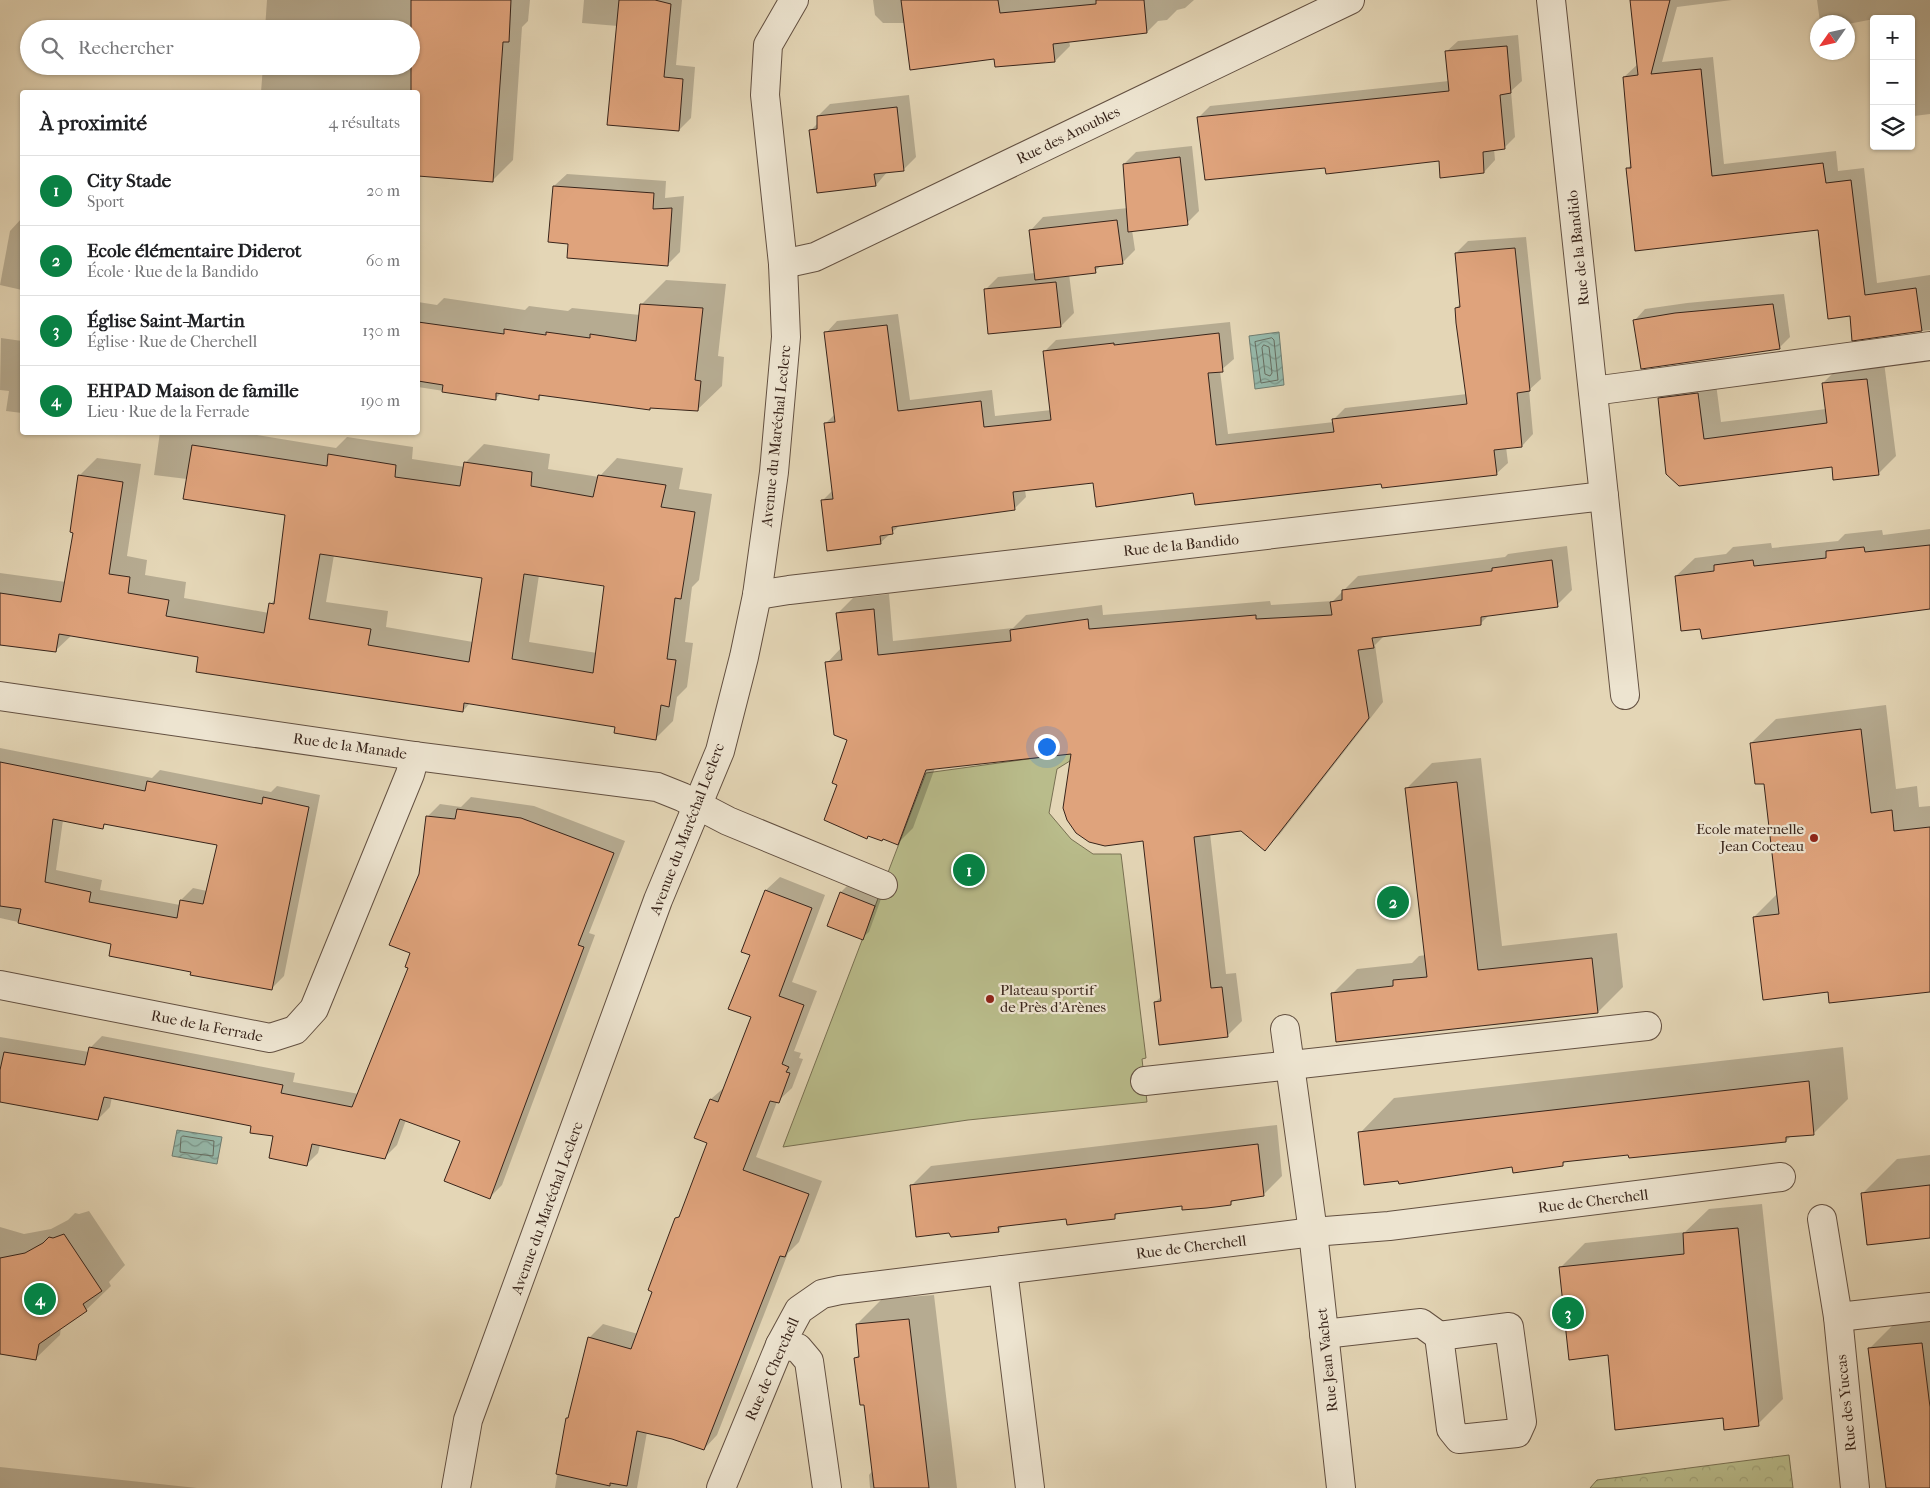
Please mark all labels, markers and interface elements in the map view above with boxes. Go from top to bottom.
north arrow [1810,15,1855,60]
map controls [1870,15,1915,150]
button: + [1870,15,1915,60]
search box [20,20,420,75]
icon: search [38,34,66,62]
text: Rechercher [78,37,174,59]
button: − [1870,60,1915,105]
street label: Rue des Anoubles [1013,102,1123,168]
button: layers [1870,105,1915,150]
text: À proximité [40,111,147,135]
text: 4 résultats [328,113,400,132]
text: City Stade [87,170,171,192]
text: 1 [53,181,59,200]
text: 20 m [366,181,400,200]
street label: Rue de la Bandido [1563,189,1593,307]
text: Sport [87,192,125,211]
text: Ecole élémentaire Diderot [87,240,302,262]
text: 2 [52,251,60,270]
text: 60 m [366,251,400,270]
text: École · Rue de la Bandido [87,262,258,281]
text: Église Saint-Martin [87,310,245,332]
text: 3 [53,321,59,340]
text: 130 m [362,321,400,340]
text: Église · Rue de Cherchell [87,332,257,351]
street label: Avenue du Maréchal Leclerc [757,344,795,529]
text: EHPAD Maison de famille [87,380,299,402]
text: 4 [51,391,61,410]
text: 190 m [360,391,400,410]
text: Lieu · Rue de la Ferrade [87,402,249,421]
street label: Rue de la Bandido [1122,530,1240,560]
street label: Rue de la Manade [292,729,409,763]
your location [1034,734,1060,760]
street label: Avenue du Maréchal Leclerc [646,740,728,918]
place label: Ecole maternelle Jean Cocteau [1696,820,1805,855]
marker: Ecole maternelle Jean Cocteau [1808,832,1820,844]
pin: 1 [953,851,985,889]
pin: 2 [1377,883,1409,921]
place label: Plateau sportif de Près d'Arènes [1000,981,1107,1016]
marker: Plateau sportif de Près d'Arènes [984,993,996,1005]
street label: Rue de la Ferrade [150,1006,265,1046]
street label: Avenue du Maréchal Leclerc [507,1119,587,1298]
street label: Rue de Cherchell [1537,1185,1649,1217]
street label: Rue de Cherchell [1135,1231,1247,1263]
pin: 4 [24,1280,56,1318]
pin: 3 [1552,1294,1584,1332]
street label: Rue Jean Vachet [1313,1306,1341,1413]
street label: Rue de Cherchell [741,1315,803,1423]
street label: Rue des Yuccas [1832,1353,1860,1452]

